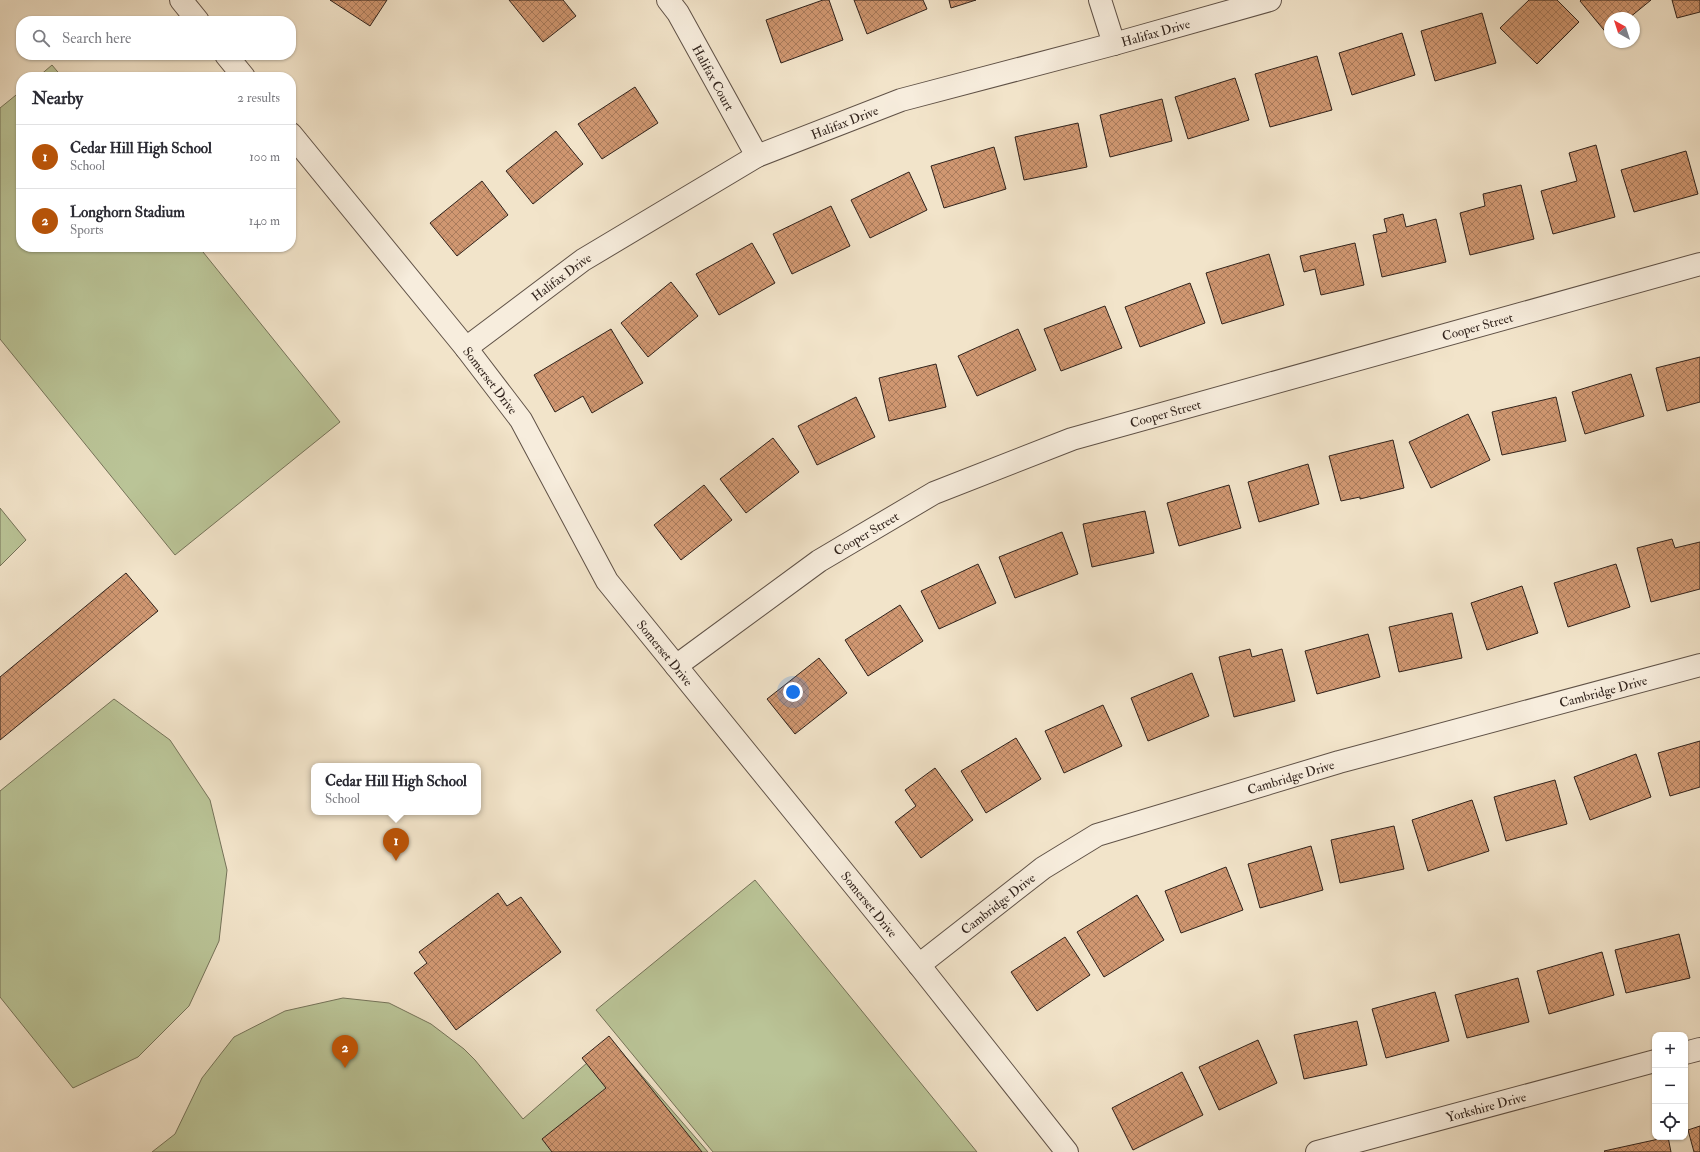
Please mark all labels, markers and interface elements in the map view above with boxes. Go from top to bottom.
north arrow [1604,12,1640,48]
search box [16,16,296,60]
street label: Halifax Drive [1120,16,1193,51]
icon: search [30,27,52,49]
text: Search here [62,29,131,48]
street label: Halifax Court [688,42,737,114]
text: Nearby [32,88,83,109]
text: 2 results [237,90,280,106]
street label: Halifax Drive [809,102,881,143]
text: Cedar Hill High School [70,139,212,158]
text: 1 [43,149,47,165]
text: 100 m [249,149,280,165]
text: School [70,158,105,174]
text: Longhorn Stadium [70,203,185,222]
text: 2 [42,213,48,229]
text: 140 m [249,213,280,229]
text: Sports [70,222,104,238]
street label: Halifax Drive [529,250,595,305]
street label: Cooper Street [1440,309,1515,345]
street label: Somerset Drive [459,344,521,418]
street label: Cooper Street [1128,396,1203,431]
street label: Cooper Street [831,509,902,560]
street label: Somerset Drive [633,617,696,690]
street label: Cambridge Drive [1558,672,1650,711]
your location [783,682,803,702]
street label: Cambridge Drive [1245,757,1337,798]
popup [311,763,481,815]
text: Cedar Hill High School [325,772,467,791]
text: School [325,791,360,807]
pin: 1 [383,828,409,861]
street label: Somerset Drive [837,869,901,942]
street label: Cambridge Drive [958,870,1039,938]
map controls [1652,1032,1688,1140]
button: + [1652,1032,1688,1068]
pin: 2 [332,1035,358,1068]
button: − [1652,1068,1688,1104]
street label: Yorkshire Drive [1444,1089,1529,1126]
button: locate [1652,1104,1688,1140]

